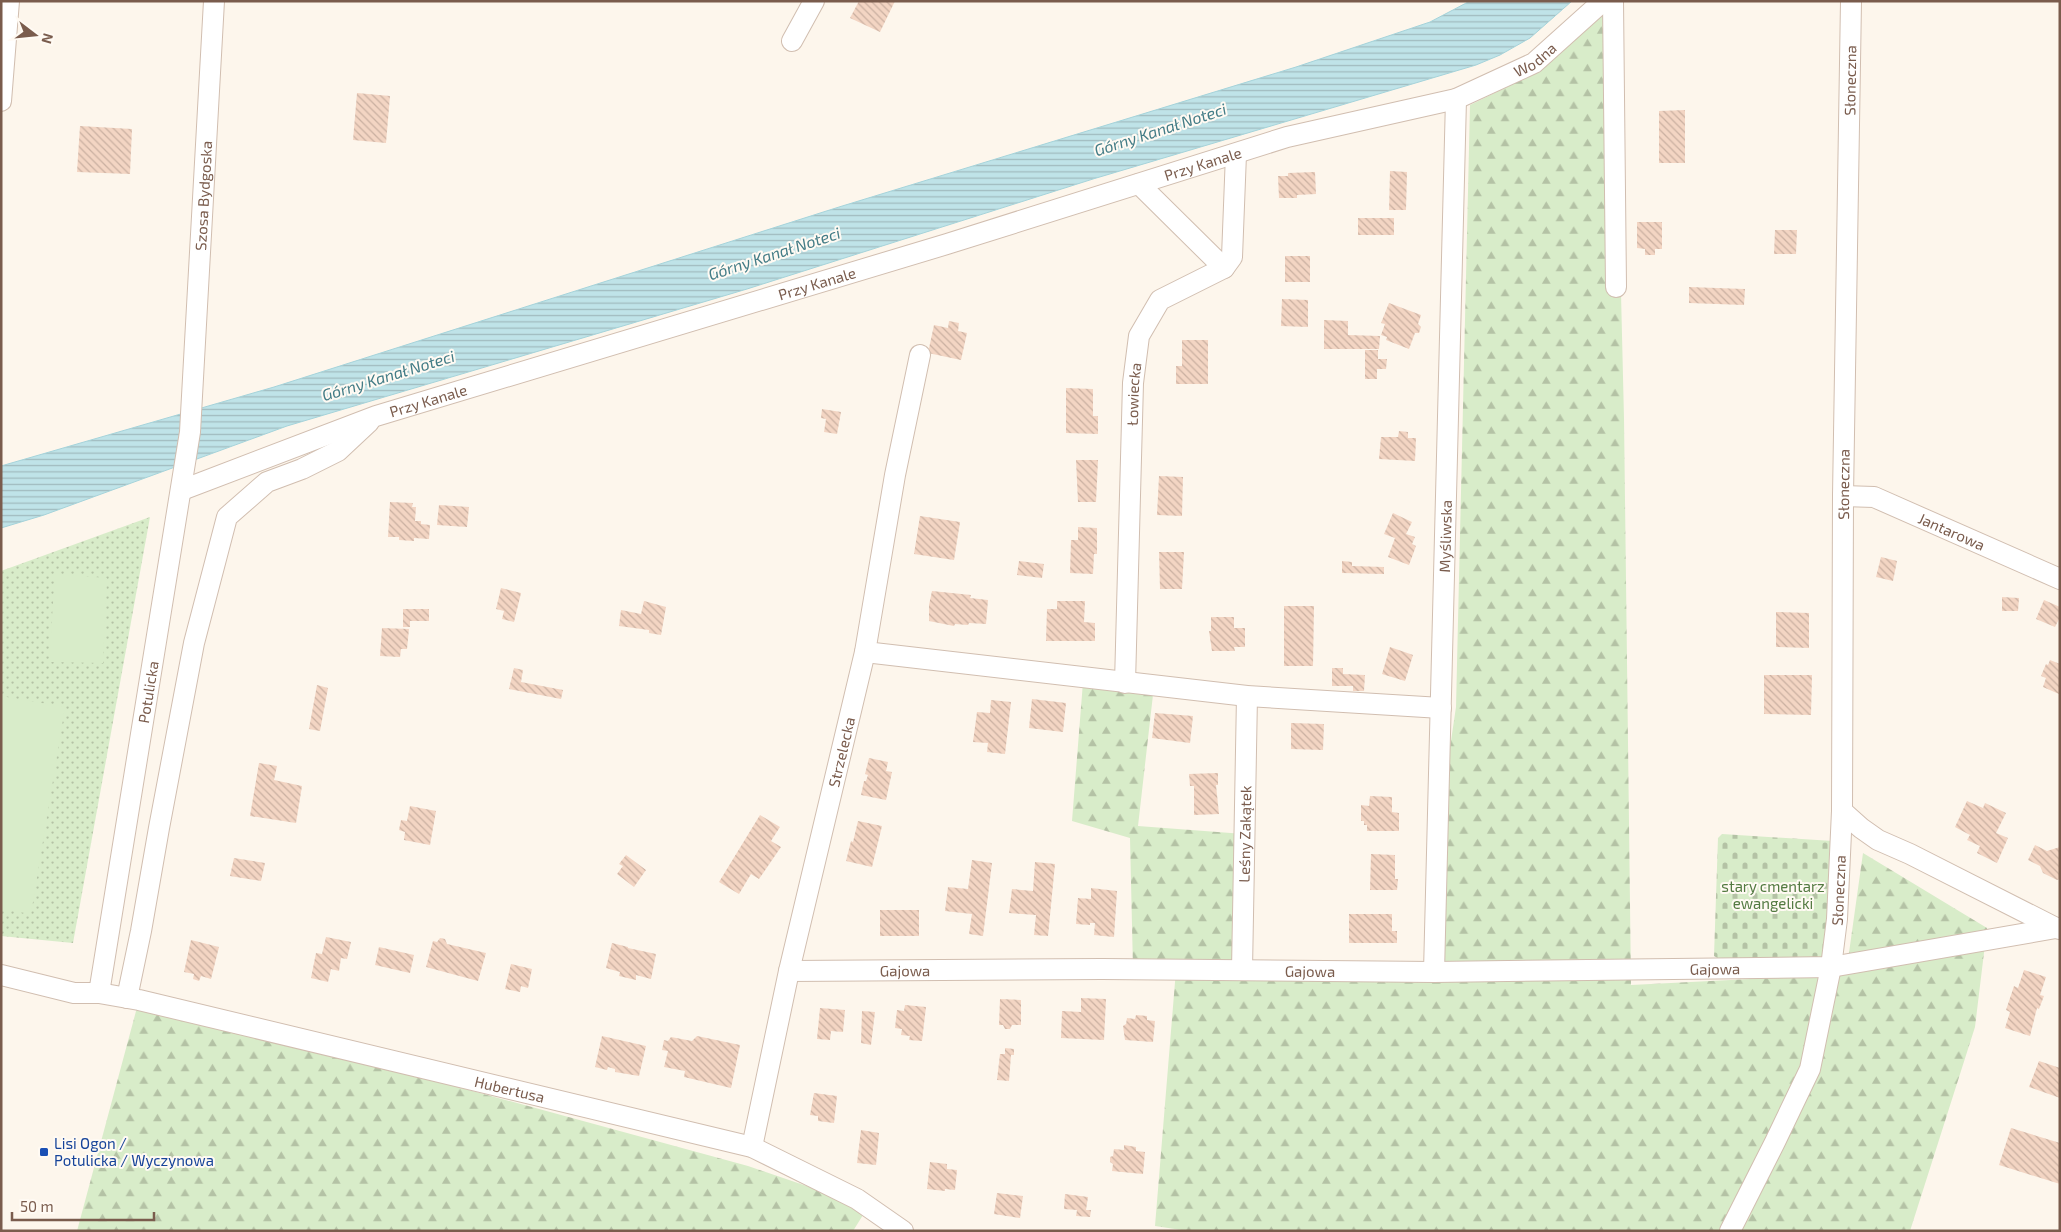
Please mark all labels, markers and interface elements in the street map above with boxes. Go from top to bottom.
north arrow [10,10,60,60]
text: N [38,32,58,46]
street label: Wodna [1511,39,1560,80]
street label: Słoneczna [1840,45,1859,116]
water label: Górny Kanał Noteci [1092,99,1229,160]
street label: Szosa Bydgoska [191,140,215,251]
street label: Przy Kanale [1162,143,1244,184]
water label: Górny Kanał Noteci [706,223,843,284]
street label: Przy Kanale [776,263,858,303]
water label: Górny Kanał Noteci [319,346,457,405]
street label: Łowiecka [1123,361,1145,426]
street label: Przy Kanale [387,380,469,420]
street label: Słoneczna [1834,449,1853,520]
street label: Myśliwska [1435,500,1455,573]
street label: Jantarowa [1916,509,1988,554]
street label: Potulicka [134,659,162,724]
street label: Strzelecka [824,715,858,789]
street label: Leśny Zakątek [1235,785,1254,883]
street label: Słoneczna [1827,855,1849,927]
park label: stary cmentarz ewangelicki [1721,877,1825,912]
street label: Gajowa [1690,959,1740,979]
street label: Gajowa [880,961,930,980]
street label: Gajowa [1285,962,1335,981]
street label: Hubertusa [473,1072,547,1106]
place label: Lisi Ogon / Potulicka / Wyczynowa [54,1134,214,1169]
marker: Lisi Ogon / Potulicka / Wyczynowa [38,1146,50,1158]
scale bar [12,1190,155,1222]
text: 50 m [20,1197,54,1215]

